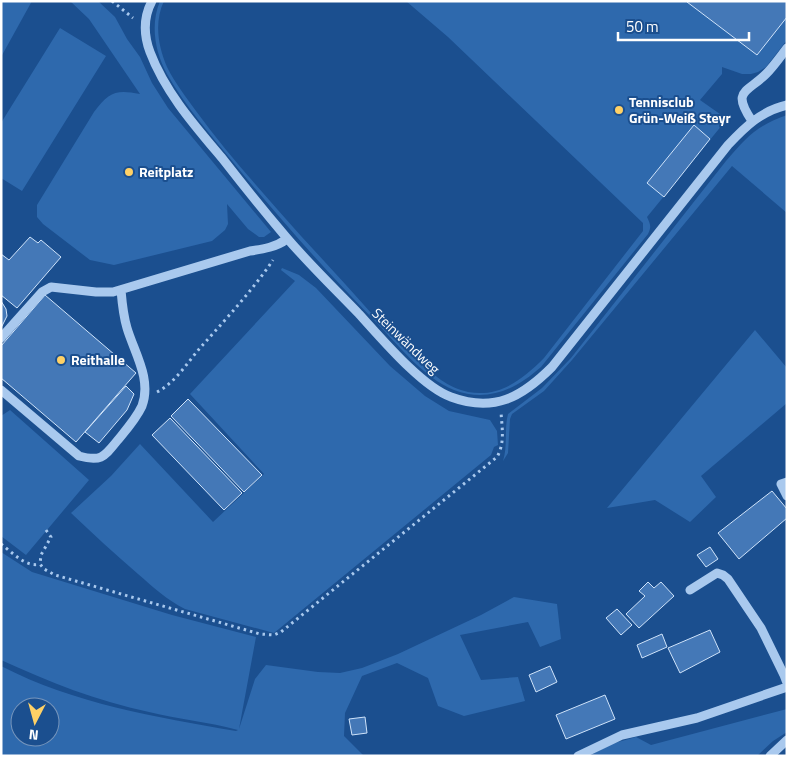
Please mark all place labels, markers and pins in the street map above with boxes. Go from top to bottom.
place label: Tennisclub Grün-Weiß Steyr [629,91,731,128]
marker: Tennisclub Grün-Weiß Steyr [613,104,625,116]
place label: Reitplatz [139,161,193,182]
marker: Reitplatz [123,166,135,178]
place label: Reithalle [71,349,125,370]
marker: Reithalle [55,354,67,366]

